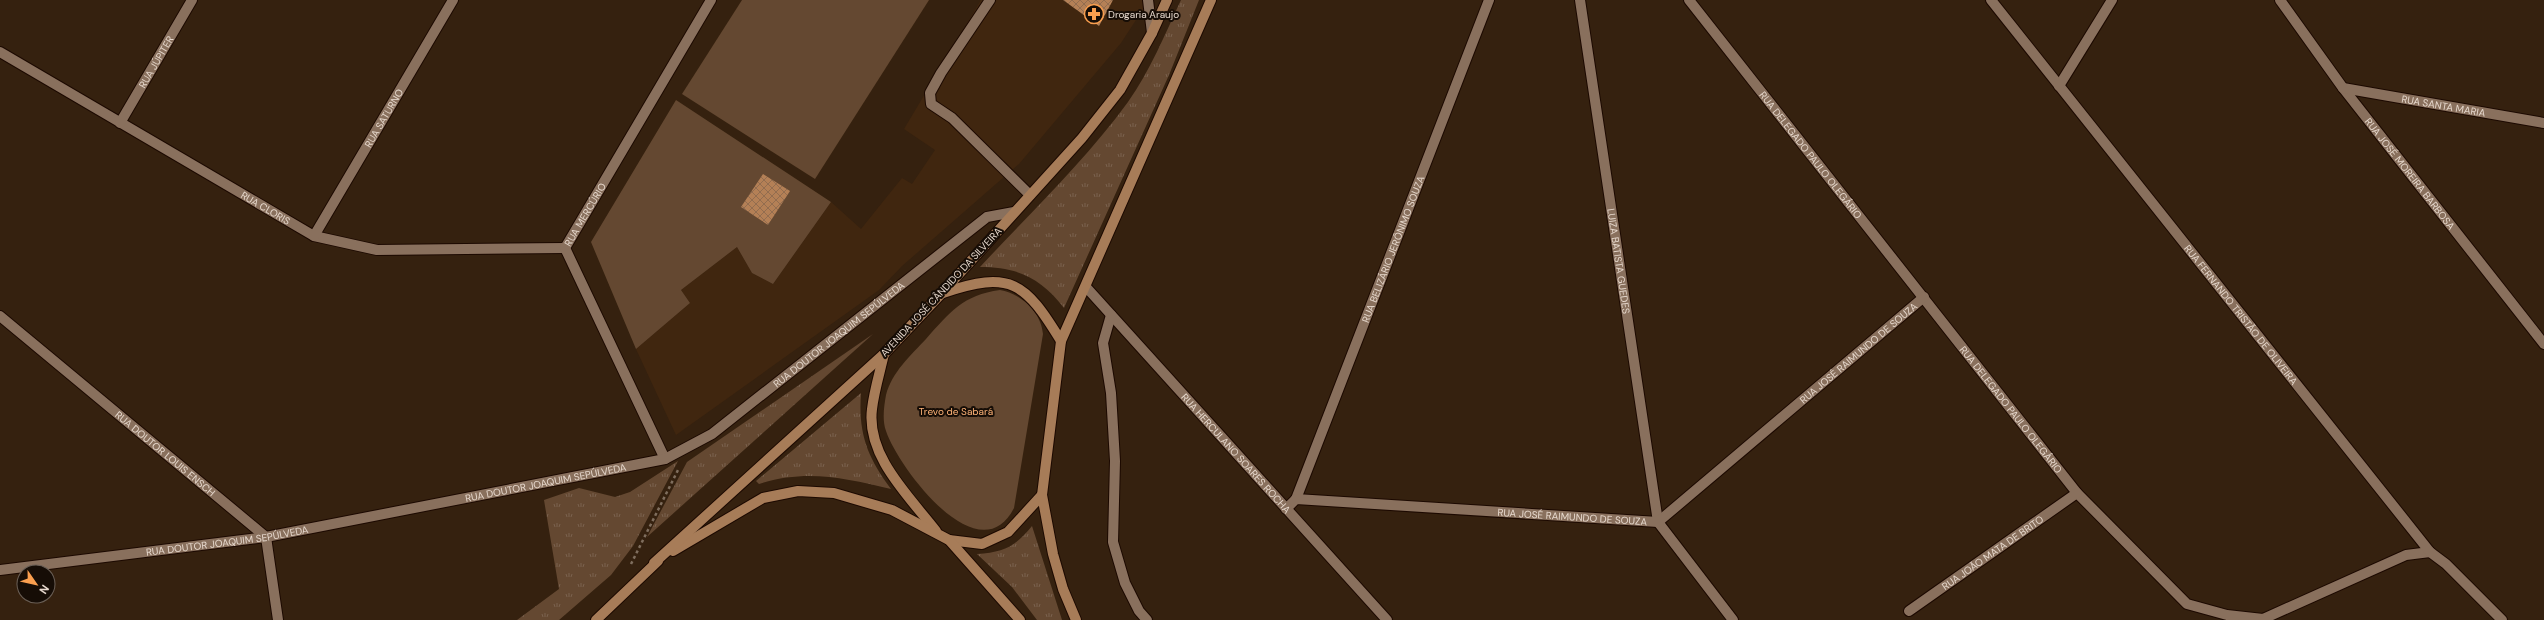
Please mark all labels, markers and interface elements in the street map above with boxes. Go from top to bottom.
pharmacy icon: Drogaria Araujo [1083,3,1105,25]
place label: Drogaria Araujo [1108,8,1179,21]
street label: RUA JÚPITER [135,33,176,90]
street label: RUA SATURNO [361,86,406,150]
street label: RUA DELEGADO PAULO OLEGÁRIO [1757,89,1865,221]
street label: RUA SANTA MARIA [2400,92,2487,119]
street label: RUA JOSÉ MOREIRA BARBOSA [2362,115,2458,232]
street label: RUA BELIZÁRIO JERÔNIMO SOUZA [1358,173,1427,324]
street label: RUA MERCÚRIO [561,180,609,248]
street label: RUA CLORIS [239,188,293,227]
street label: LUIZA BATISTA GUEDES [1605,208,1633,315]
street label: AVENIDA JOSÉ CÂNDIDO DA SILVEIRA [878,224,1005,359]
street label: RUA FERNANDO TRISTÃO DE OLIVEIRA [2182,242,2301,388]
street label: RUA DOUTOR JOAQUIM SEPÚLVEDA [770,278,907,390]
street label: RUA JOSÉ RAIMUNDO DE SOUZA [1797,299,1920,406]
street label: RUA DELEGADO PAULO OLEGÁRIO [1957,343,2065,476]
street label: RUA HERCULANO SOARES ROCHA [1179,391,1294,516]
park label: Trevo de Sabará [919,405,993,418]
street label: RUA DOUTOR LOUIS ENSCH [113,408,218,499]
street label: RUA DOUTOR JOAQUIM SEPÚLVEDA [464,460,628,504]
street label: RUA JOSÉ RAIMUNDO DE SOUZA [1497,505,1648,528]
street label: RUA JOÃO MATA DE BRITO [1939,512,2046,593]
street label: RUA DOUTOR JOAQUIM SEPÚLVEDA [145,522,310,558]
north arrow [16,564,56,604]
text: N [36,582,52,597]

